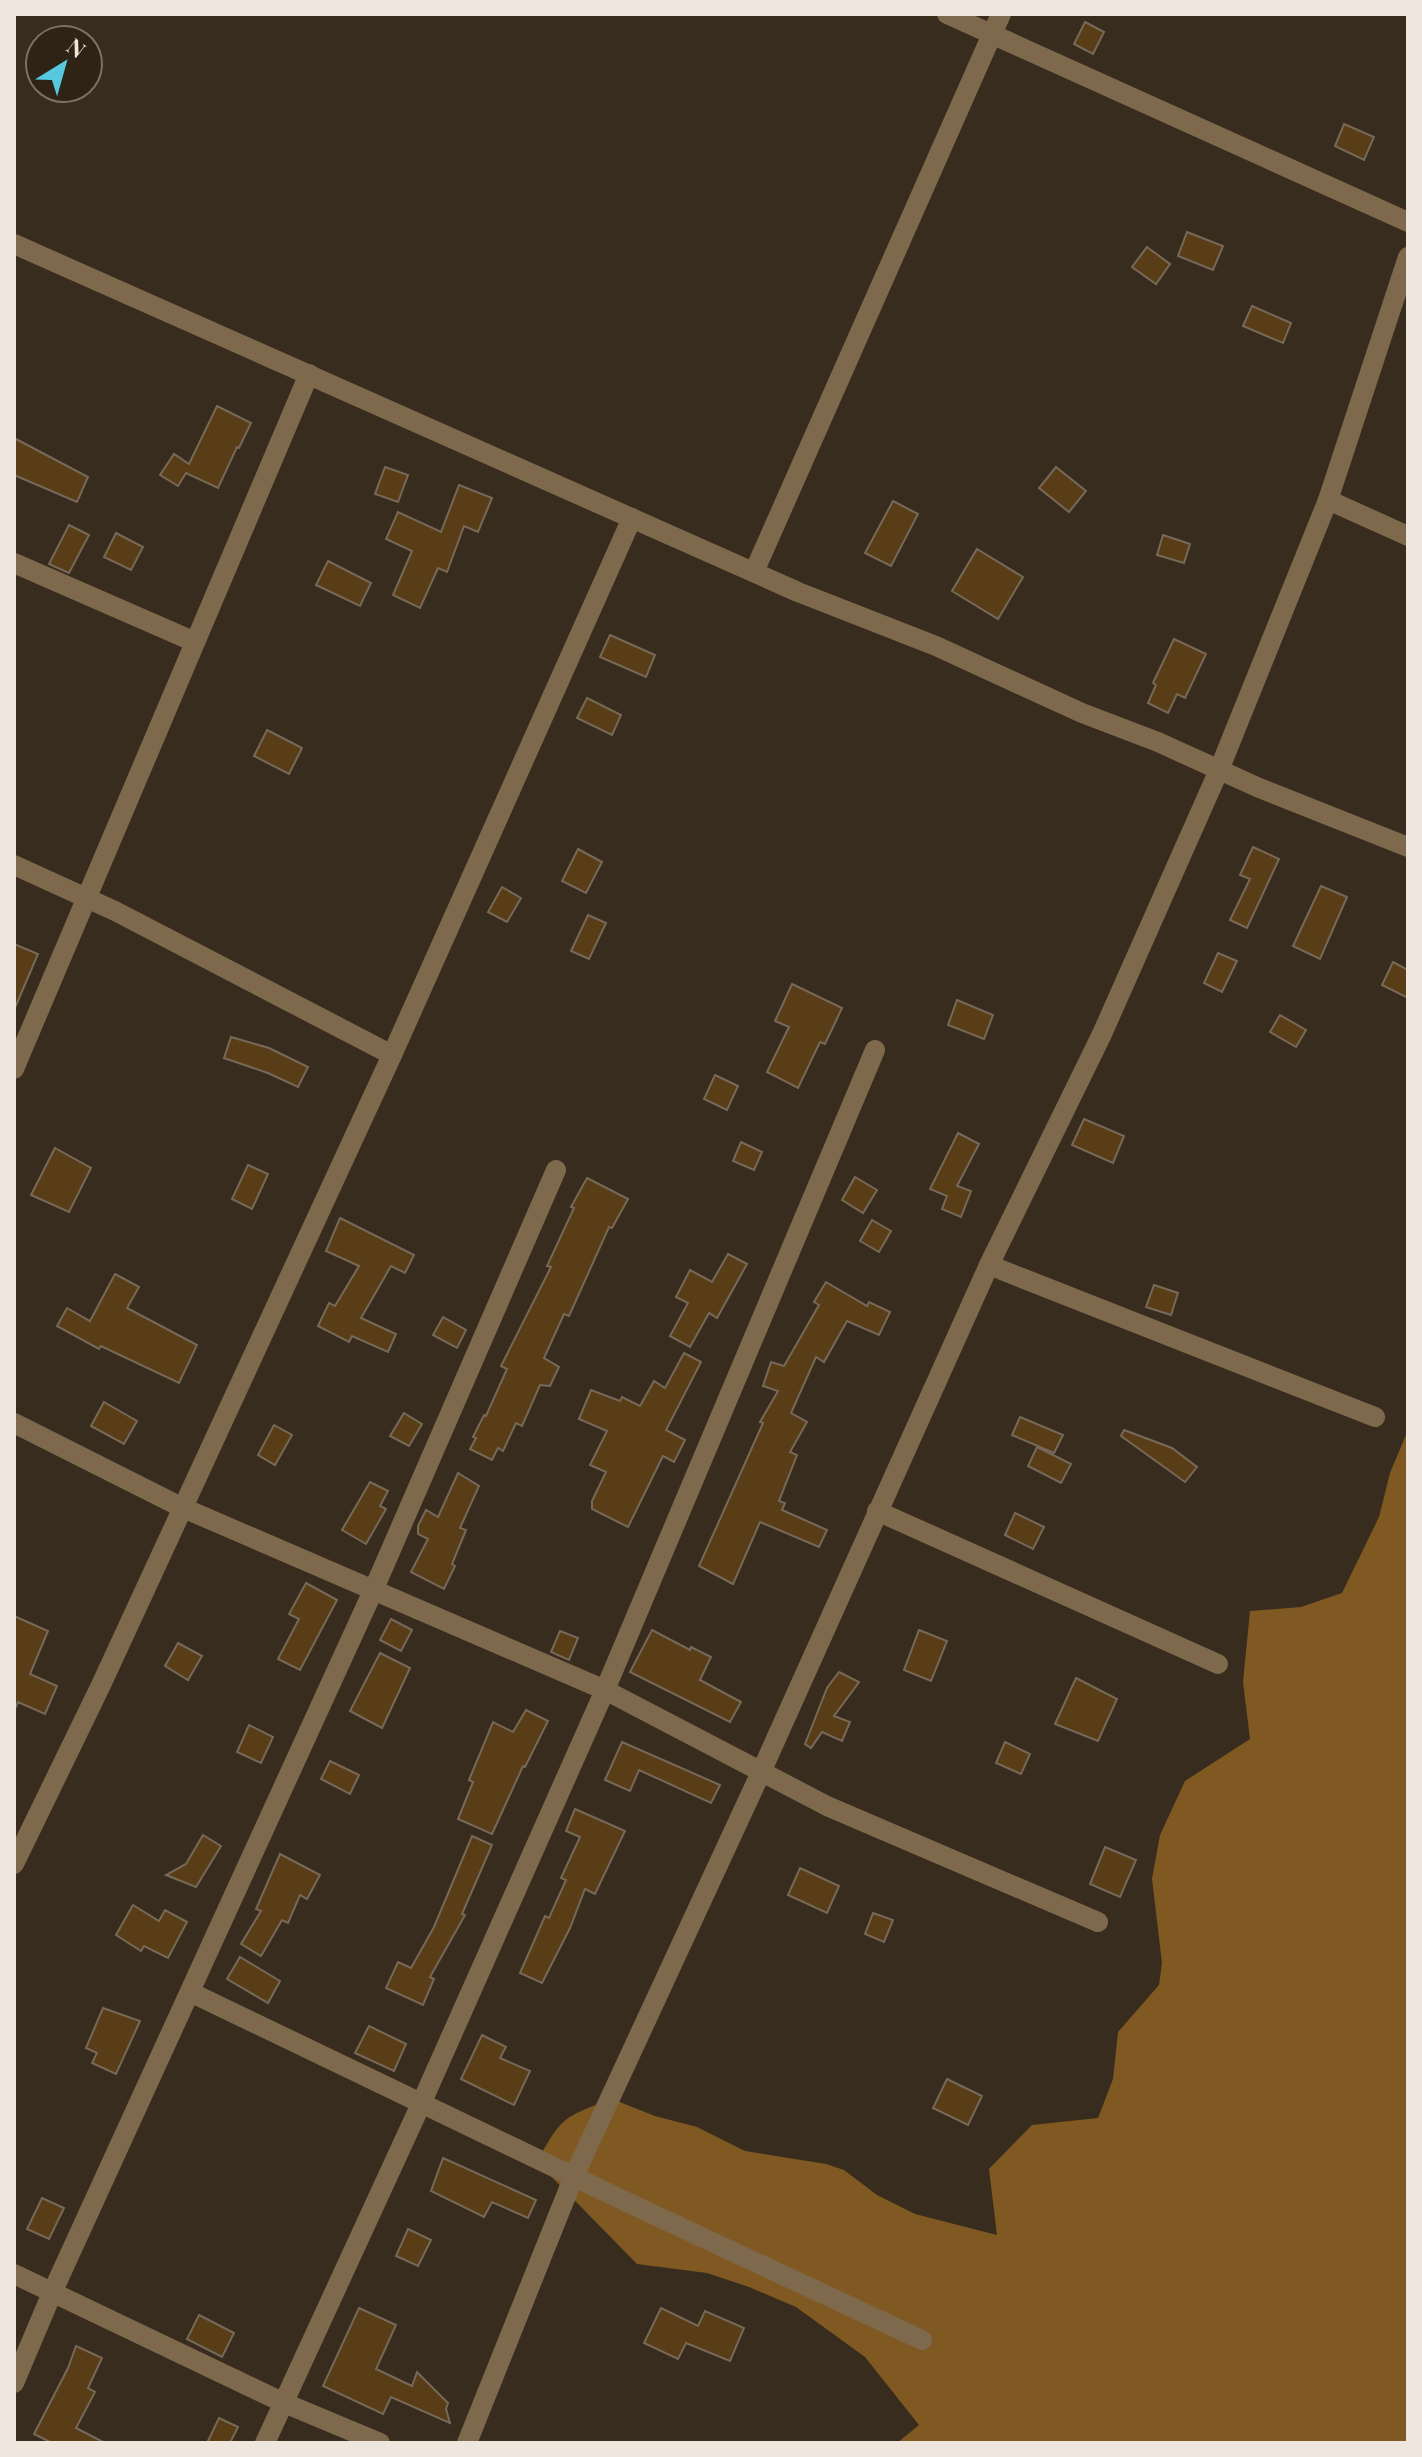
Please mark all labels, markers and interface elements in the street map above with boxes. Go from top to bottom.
north arrow [24,24,104,104]
text: N [61,30,92,64]

